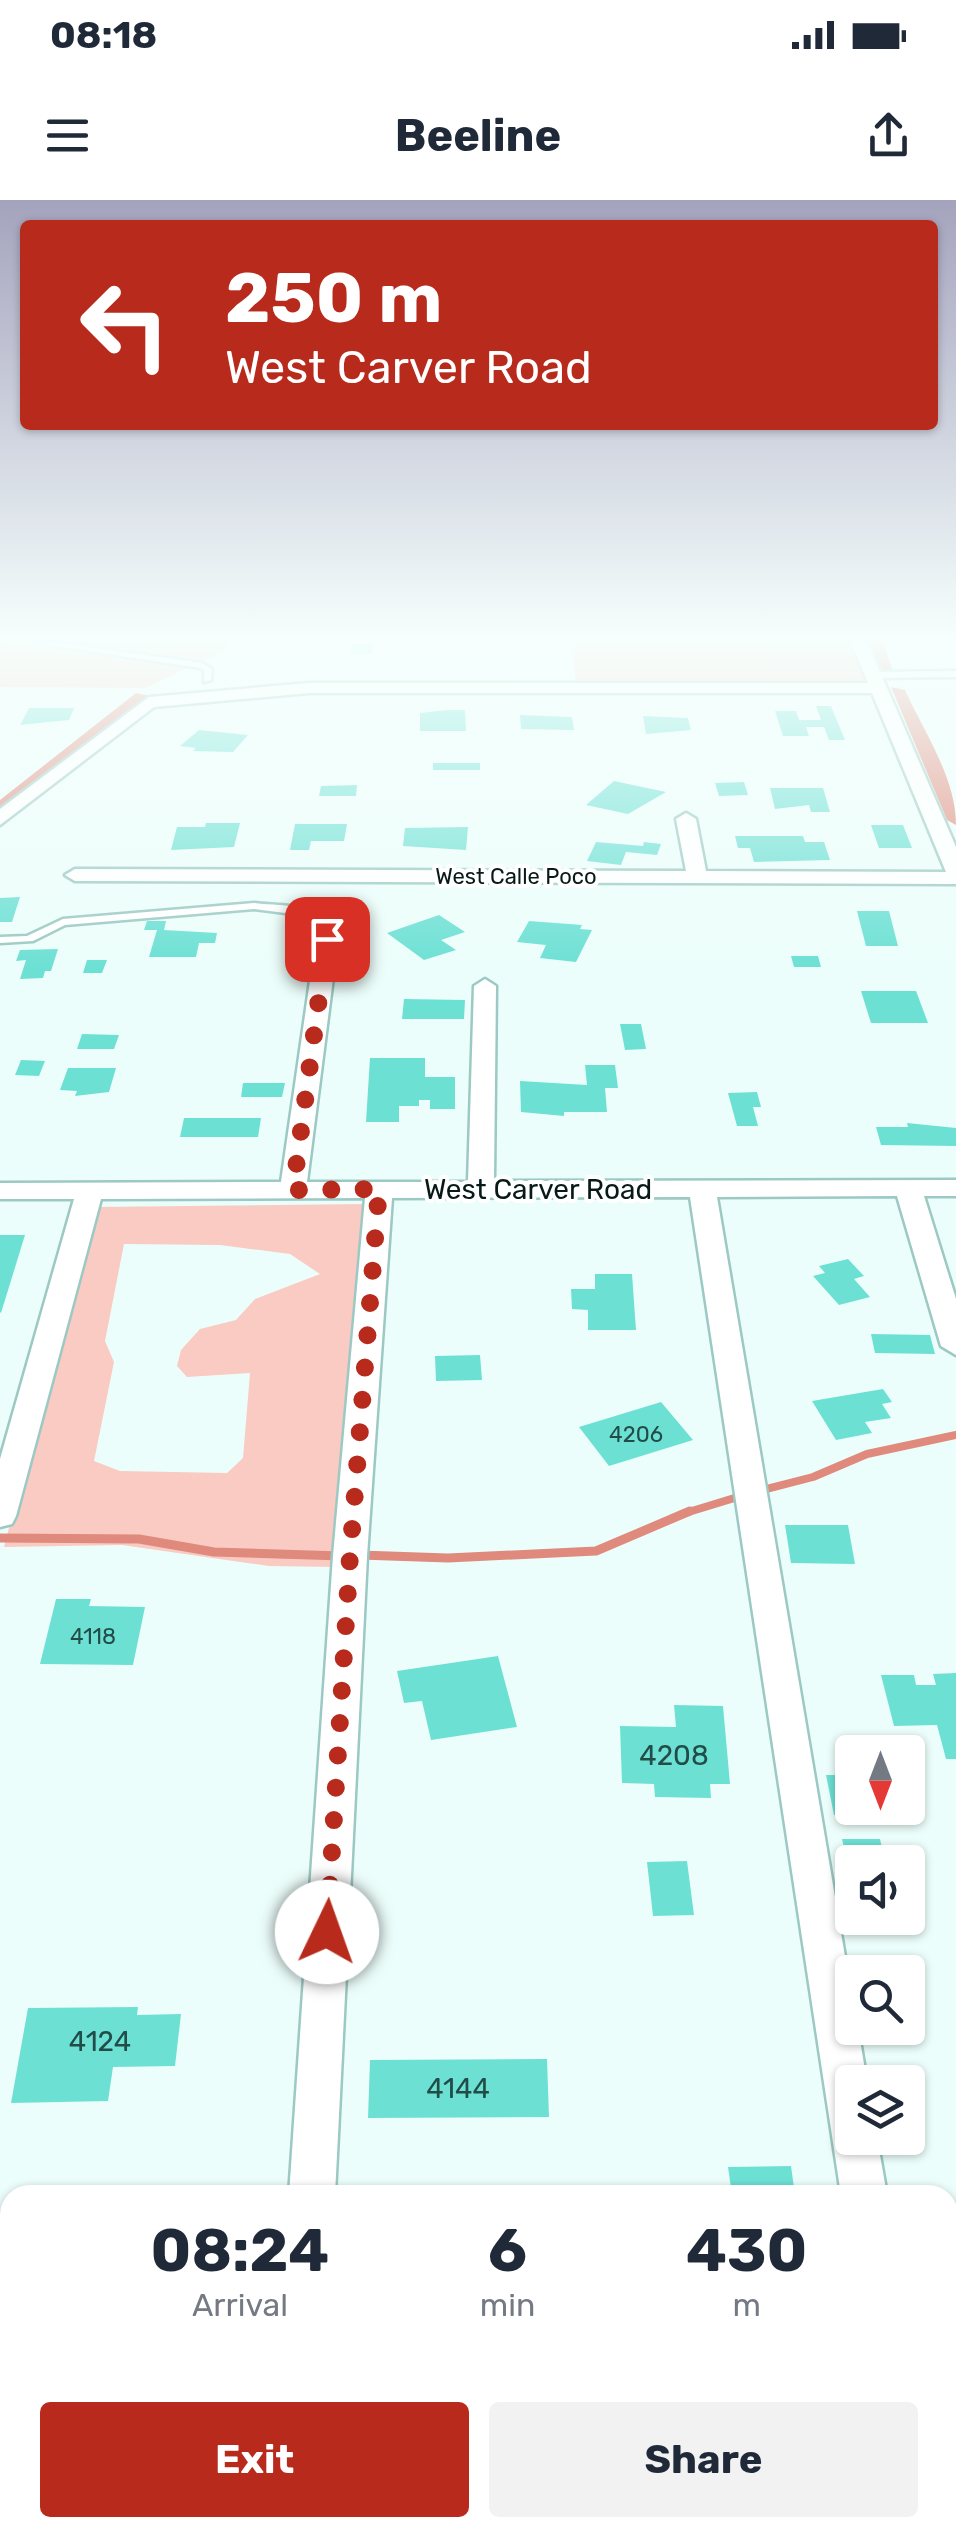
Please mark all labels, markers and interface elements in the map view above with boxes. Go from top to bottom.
text: 08:18 [50,12,157,58]
icon: menu [40,108,95,163]
icon: share [861,108,916,163]
text: Beeline [395,109,561,162]
text: 250 m [225,257,442,340]
icon: left [60,260,190,390]
text: West Carver Road [225,341,592,394]
street label: West Calle Poco [435,863,597,890]
pin [285,897,370,982]
icon: arrive [300,912,355,967]
street label: West Carver Road [424,1173,652,1206]
house number: 4206 [609,1421,663,1448]
house number: 4118 [70,1623,116,1650]
north arrow [835,1735,925,1825]
map controls [835,1735,925,2155]
house number: 4208 [639,1739,709,1772]
button: sound [835,1845,925,1935]
position arrow [275,1880,379,1984]
button: search [835,1955,925,2045]
house number: 4124 [69,2025,131,2058]
button: layers [835,2065,925,2155]
house number: 4144 [426,2072,490,2105]
text: 08:24 [151,2215,329,2286]
text: 6 [488,2215,527,2286]
text: 430 [686,2215,807,2286]
text: Arrival [192,2286,288,2324]
text: min [480,2286,535,2324]
text: m [732,2286,761,2324]
button: Exit [40,2402,469,2517]
button: Share [489,2402,918,2517]

